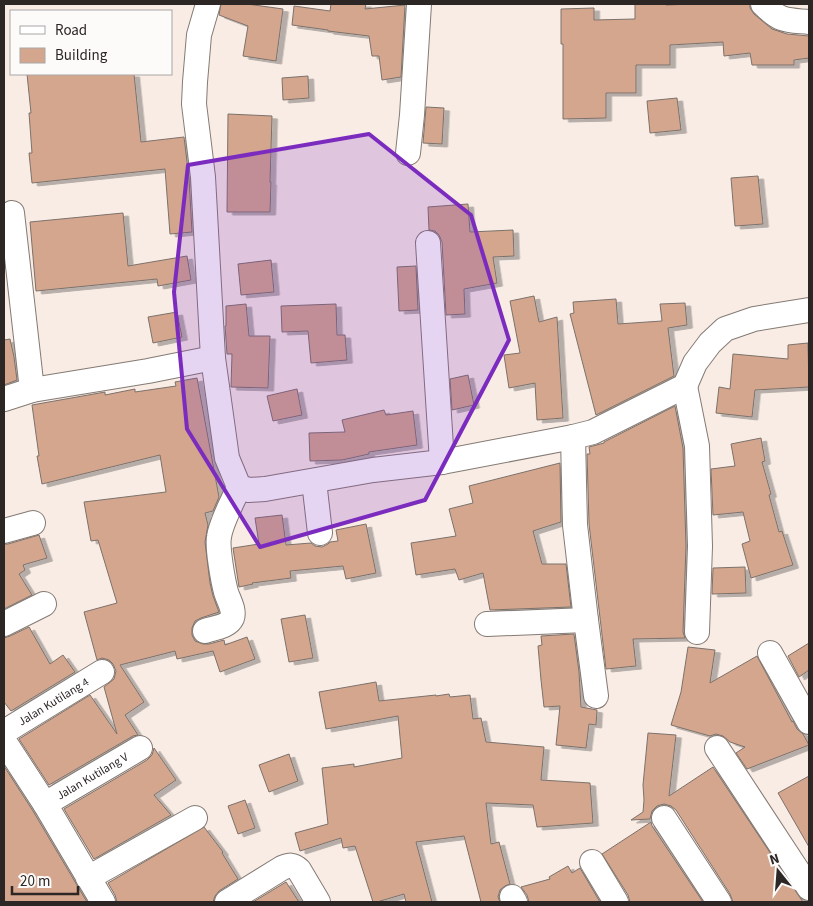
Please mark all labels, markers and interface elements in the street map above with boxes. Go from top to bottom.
legend [10,10,172,75]
text: Road [55,20,87,41]
text: Building [55,45,108,66]
street label: Jalan Kutilang 4 [15,674,92,730]
street label: Jalan Kutilang V [54,748,132,804]
north arrow [753,846,803,896]
text: N [767,849,782,870]
scale bar [12,864,79,896]
text: 20 m [20,871,50,892]

